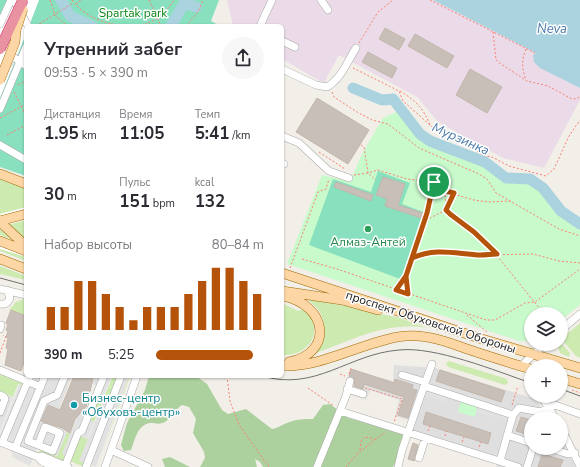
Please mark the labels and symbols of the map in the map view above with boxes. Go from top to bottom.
park label: Spartak park [99,5,168,21]
water label: Neva [537,20,567,38]
water label: Мурзинка [429,118,492,160]
pin [417,165,451,199]
marker: Алмаз-Антей [363,224,373,234]
place label: Алмаз-Антей [330,234,406,250]
street label: проспект Обуховской Обороны [344,287,518,357]
place label: Бизнес-центр «Обуховъ-центр» [82,390,180,420]
marker: Бизнес-центр «Обуховъ-центр» [69,400,79,410]

